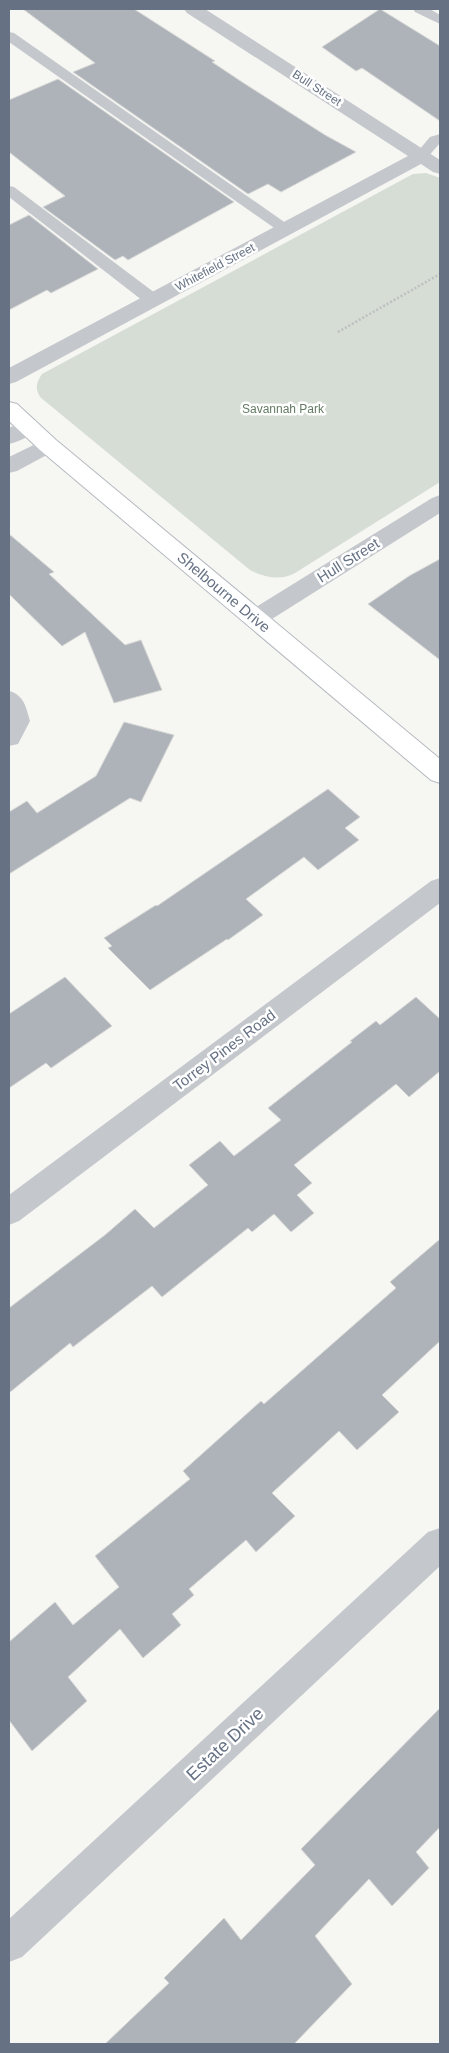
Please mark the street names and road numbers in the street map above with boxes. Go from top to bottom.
street label: Bull Street [290,67,345,109]
street label: Whitefield Street [173,240,258,294]
street label: Hull Street [314,534,383,586]
street label: Shelbourne Drive [174,548,274,636]
street label: Torrey Pines Road [170,1006,278,1094]
street label: Estate Drive [182,1703,268,1785]

